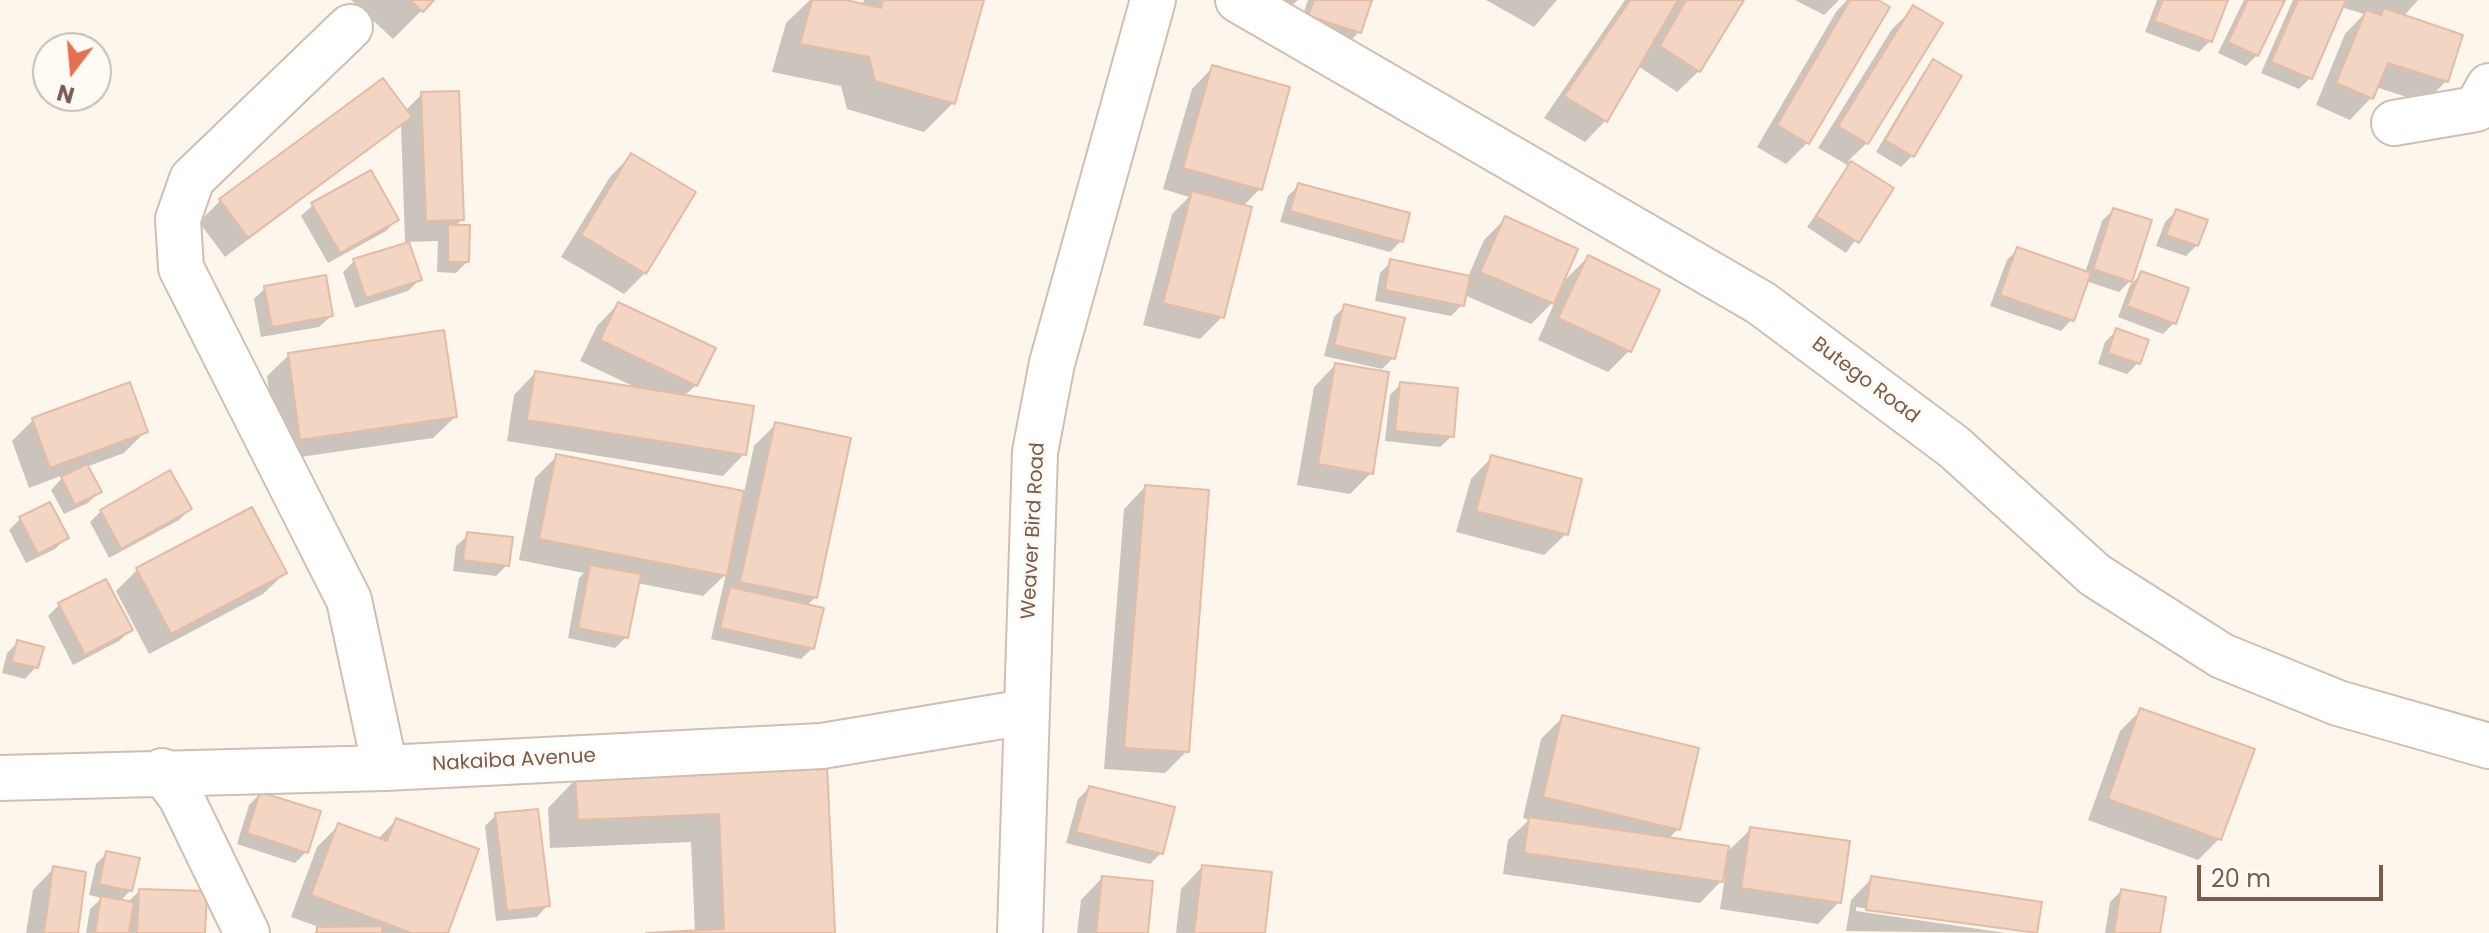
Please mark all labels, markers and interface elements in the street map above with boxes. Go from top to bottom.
north arrow [32,32,112,112]
text: N [54,76,78,111]
street label: Butego Road [1807,333,1923,429]
street label: Weaver Bird Road [1017,442,1051,620]
street label: Nakaiba Avenue [432,745,596,777]
scale bar [2201,849,2387,899]
text: 20 m [2211,862,2271,895]

